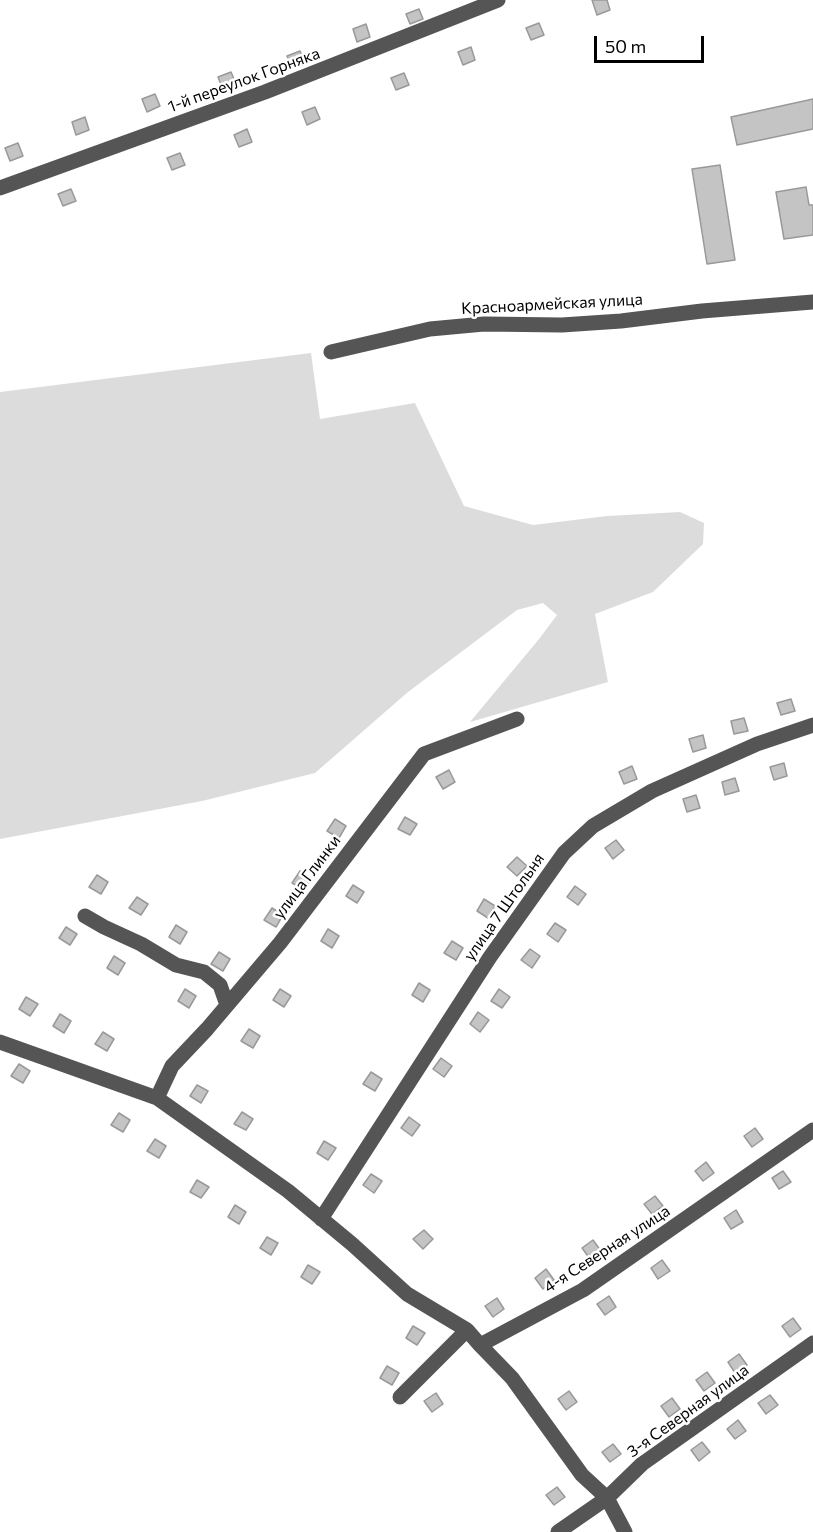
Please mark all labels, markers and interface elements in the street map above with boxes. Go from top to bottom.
scale bar [597,24,706,62]
text: 50 m [605,35,646,57]
street label: 1-й переулок Горняка [165,44,323,116]
street label: Красноармейская улица [461,290,643,318]
street label: улица Глинки [269,831,345,923]
street label: улица 7 Штольня [460,850,548,964]
street label: 4-я Северная улица [540,1201,674,1297]
street label: 3-я Северная улица [623,1360,753,1462]

